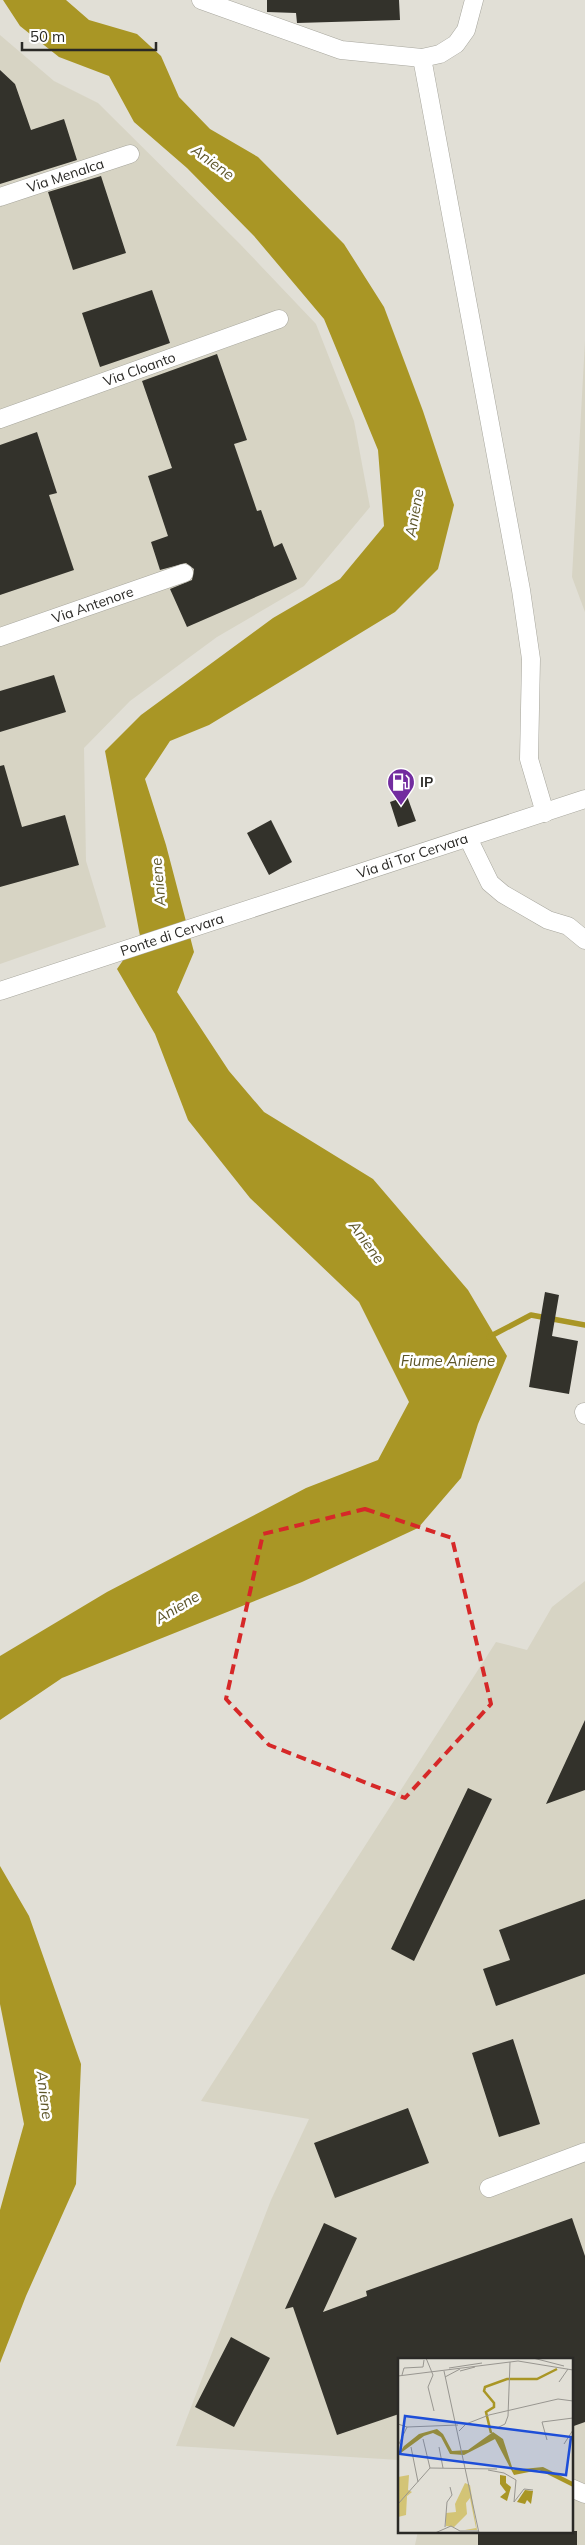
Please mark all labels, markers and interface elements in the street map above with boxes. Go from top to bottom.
scale bar [22,20,156,52]
text: 50 m [30,27,65,46]
water label: Aniene [187,139,238,184]
street label: Via Menalca [25,154,106,196]
street label: Via Cloanto [101,348,178,390]
water label: Aniene [400,487,428,540]
street label: Via Antenore [49,582,136,627]
fuel station icon: IP [386,767,416,806]
place label: IP [420,773,433,791]
street label: Via di Tor Cervara [354,829,470,882]
water label: Aniene [146,857,170,908]
street label: Ponte di Cervara [118,909,226,960]
water label: Aniene [344,1216,389,1267]
water label: Fiume Aniene [401,1351,495,1370]
water label: Aniene [150,1586,203,1628]
water label: Aniene [32,2069,57,2120]
inset map [398,2358,572,2532]

